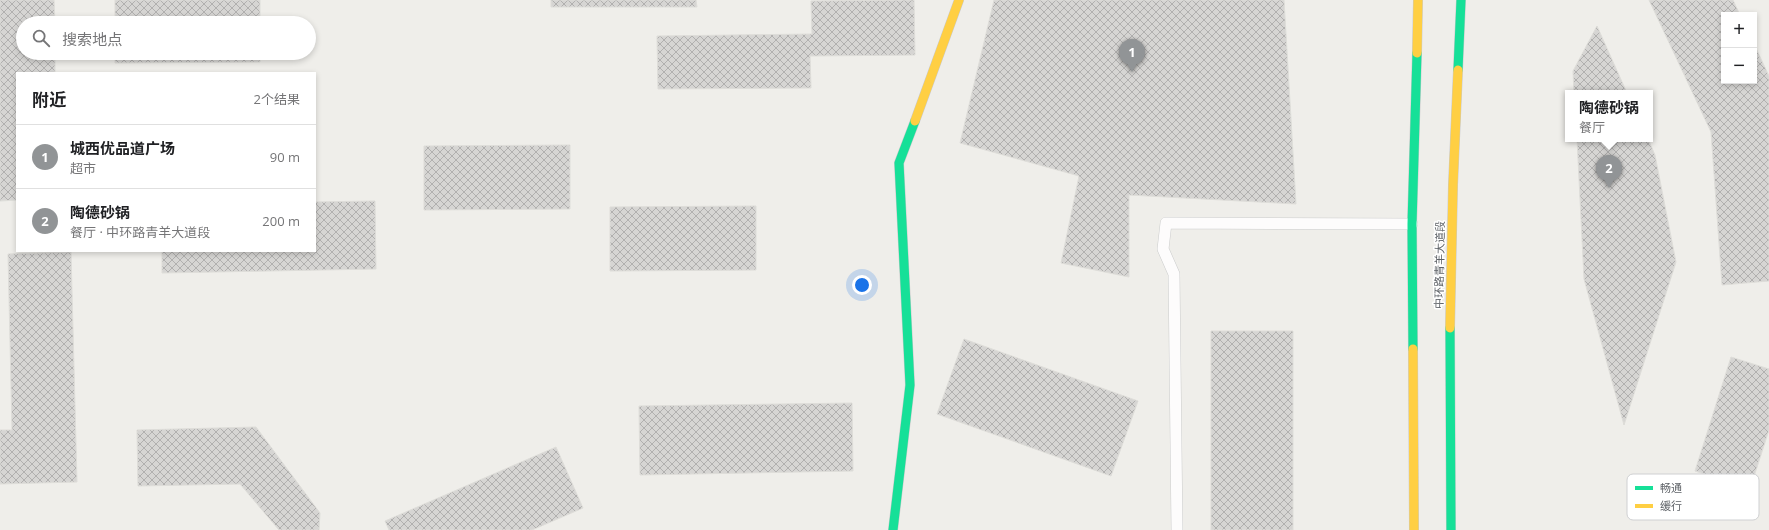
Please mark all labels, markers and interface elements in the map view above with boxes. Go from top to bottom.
map controls [1721,12,1757,84]
button: + [1721,12,1757,48]
search box [16,16,316,60]
icon: search [30,27,52,49]
text: 搜索地点 [62,29,122,49]
pin: 1 [1119,39,1145,72]
button: − [1721,48,1757,84]
text: 附近 [32,88,66,111]
text: 2个结果 [254,90,300,108]
popup [1565,90,1653,142]
text: 陶德砂锅 [1579,97,1639,117]
text: 餐厅 [1579,118,1605,136]
text: 城西优品道广场 [70,138,175,158]
text: 1 [41,148,49,166]
text: 90 m [270,148,300,166]
pin: 2 [1596,155,1622,188]
text: 超市 [70,159,96,177]
text: 陶德砂锅 [70,202,130,222]
text: 2 [41,212,49,230]
text: 200 m [262,212,300,230]
street label: 中环路青羊大道段 [1431,221,1447,309]
text: 餐厅 · 中环路青羊大道段 [70,223,210,241]
your location [852,275,872,295]
legend [1627,474,1759,520]
text: 畅通 [1660,480,1682,495]
text: 缓行 [1660,498,1682,513]

